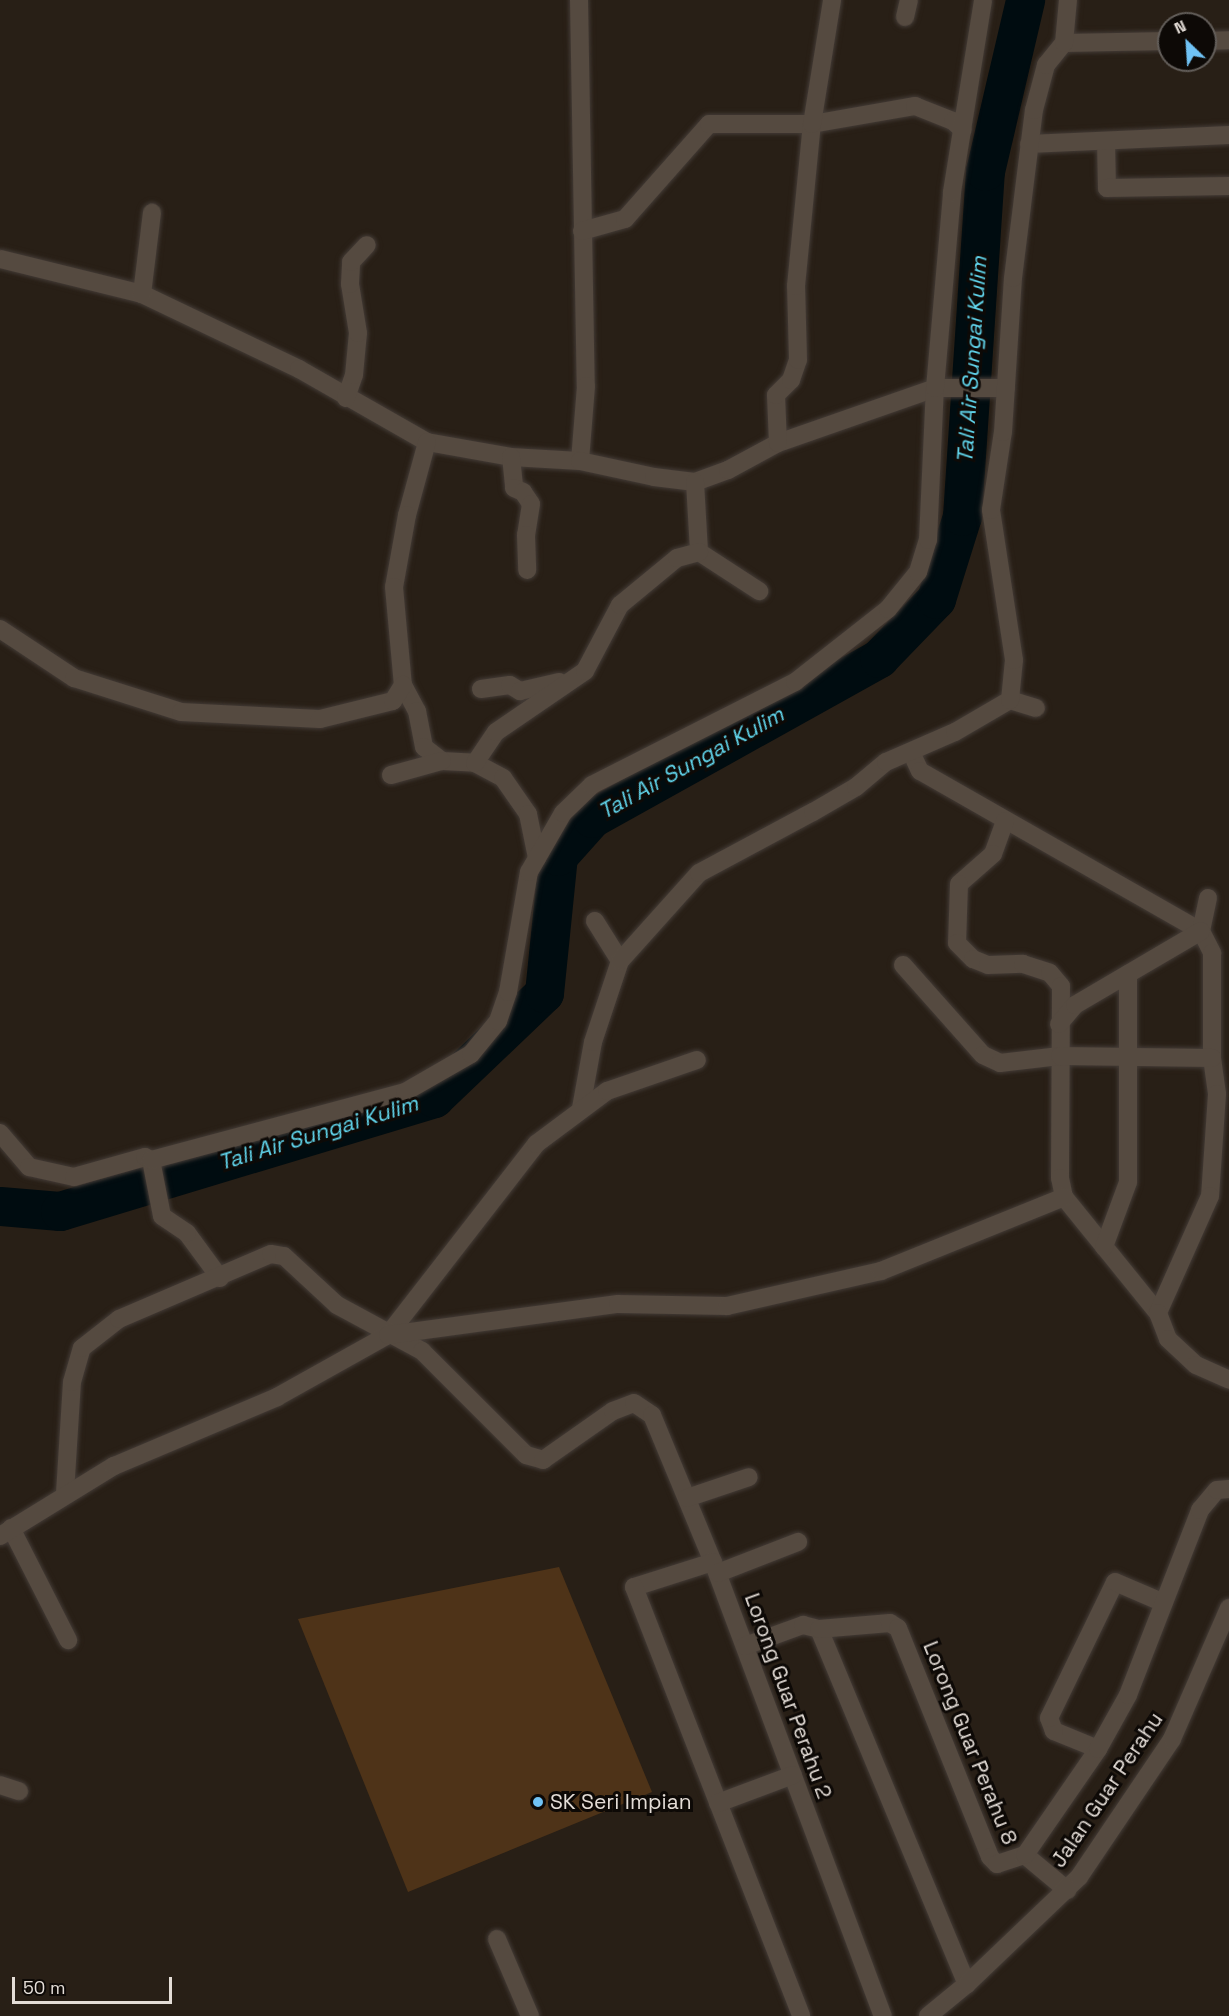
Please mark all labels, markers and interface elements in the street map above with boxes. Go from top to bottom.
north arrow [1157,12,1217,72]
text: N [1171,15,1189,39]
water label: Tali Air Sungai Kulim [952,255,992,465]
water label: Tali Air Sungai Kulim [594,701,788,825]
water label: Tali Air Sungai Kulim [215,1090,421,1176]
street label: Lorong Guar Perahu 2 [739,1590,837,1802]
street label: Lorong Guar Perahu 8 [918,1638,1022,1848]
street label: Jalan Guar Perahu [1046,1708,1168,1872]
place label: SK Seri Impian [550,1789,692,1815]
marker: SK Seri Impian [531,1795,545,1809]
scale bar [15,1965,176,2003]
text: 50 m [23,1976,65,1999]

